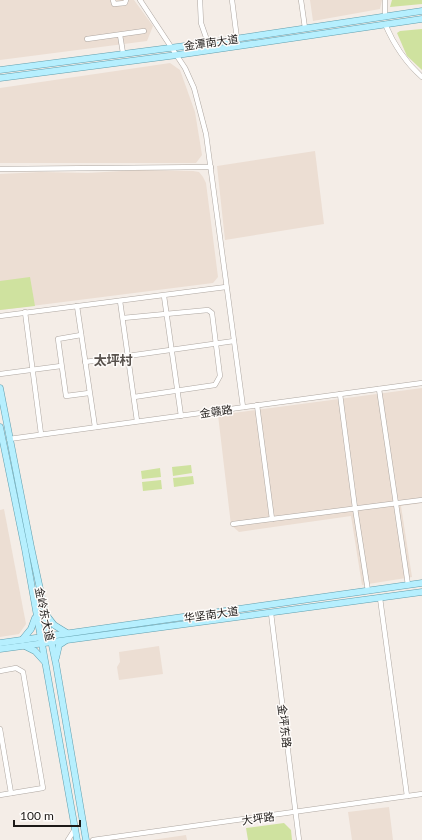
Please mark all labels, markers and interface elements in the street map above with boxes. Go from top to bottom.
street label: 金潭南大道 [183,32,239,52]
district label: 太坪村 [93,352,133,368]
street label: 金赣路 [199,402,233,420]
street label: 金岭东大道 [33,586,57,642]
street label: 华坚南大道 [183,604,239,624]
street label: 金坪东路 [276,703,294,749]
scale bar [14,802,80,828]
text: 100 m [20,808,54,823]
street label: 大坪路 [241,809,275,827]

